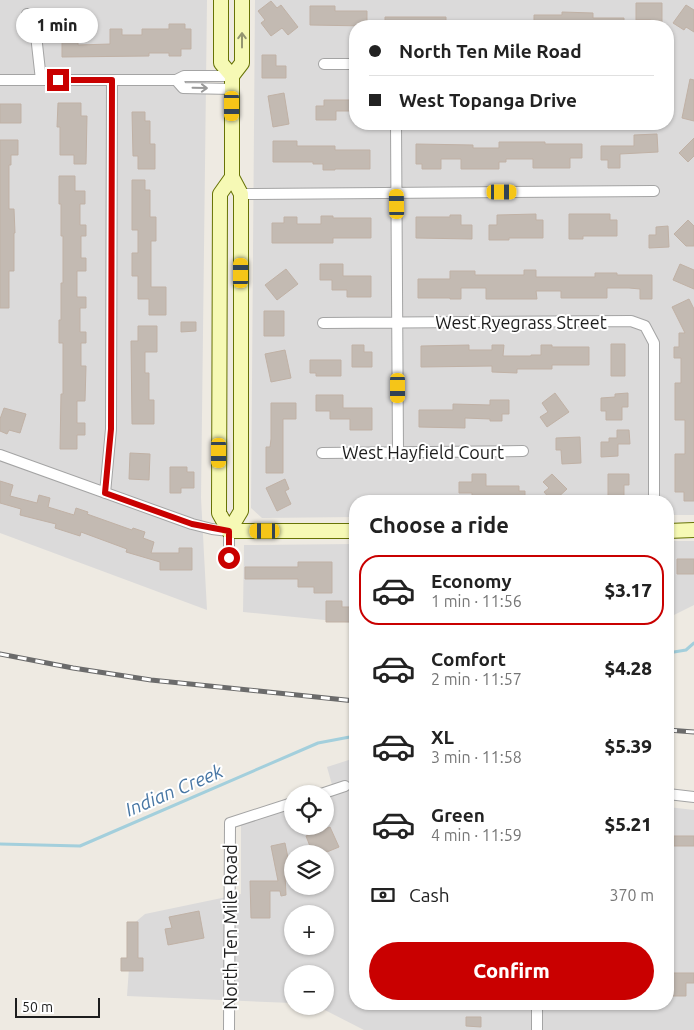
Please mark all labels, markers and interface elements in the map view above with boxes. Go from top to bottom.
callout: 1 min [17,8,99,42]
text: 1 min [37,16,77,34]
one-way arrow [237,32,247,48]
text: North Ten Mile Road [399,40,582,62]
route end [47,69,69,91]
one-way arrow [191,83,207,93]
text: West Topanga Drive [399,89,577,111]
car [224,91,239,121]
car [487,185,517,200]
car [389,189,404,219]
car [233,258,248,288]
street label: West Ryegrass Street [435,312,607,332]
car [390,373,405,403]
car [211,438,226,468]
street label: West Hayfield Court [342,442,504,462]
text: Choose a ride [369,512,509,537]
car [250,524,280,539]
route start [218,547,240,569]
icon: car [371,568,416,613]
text: Economy [431,570,512,592]
text: $3.17 [604,579,652,601]
text: 1 min · 11:56 [431,592,522,610]
icon: car [371,646,416,691]
text: Comfort [431,648,506,670]
text: $4.28 [604,657,652,679]
text: 2 min · 11:57 [431,670,522,688]
icon: car [371,724,416,769]
text: XL [431,726,454,748]
text: $5.39 [604,735,652,757]
text: 3 min · 11:58 [431,748,522,766]
water label: Indian Creek [122,759,226,820]
map controls [284,785,334,1015]
button: locate [284,785,334,835]
icon: car [371,802,416,847]
text: Green [431,804,485,826]
text: $5.21 [604,813,652,835]
text: 4 min · 11:59 [431,826,522,844]
street label: North Ten Mile Road [220,844,240,1010]
button: layers [284,845,334,895]
icon: cash [369,881,397,909]
text: Cash [409,884,450,906]
text: 370 m [609,886,654,904]
button: + [284,905,334,955]
button: Confirm [369,942,654,1000]
button: − [284,965,334,1015]
scale bar [15,995,100,1018]
text: 50 m [22,999,53,1015]

